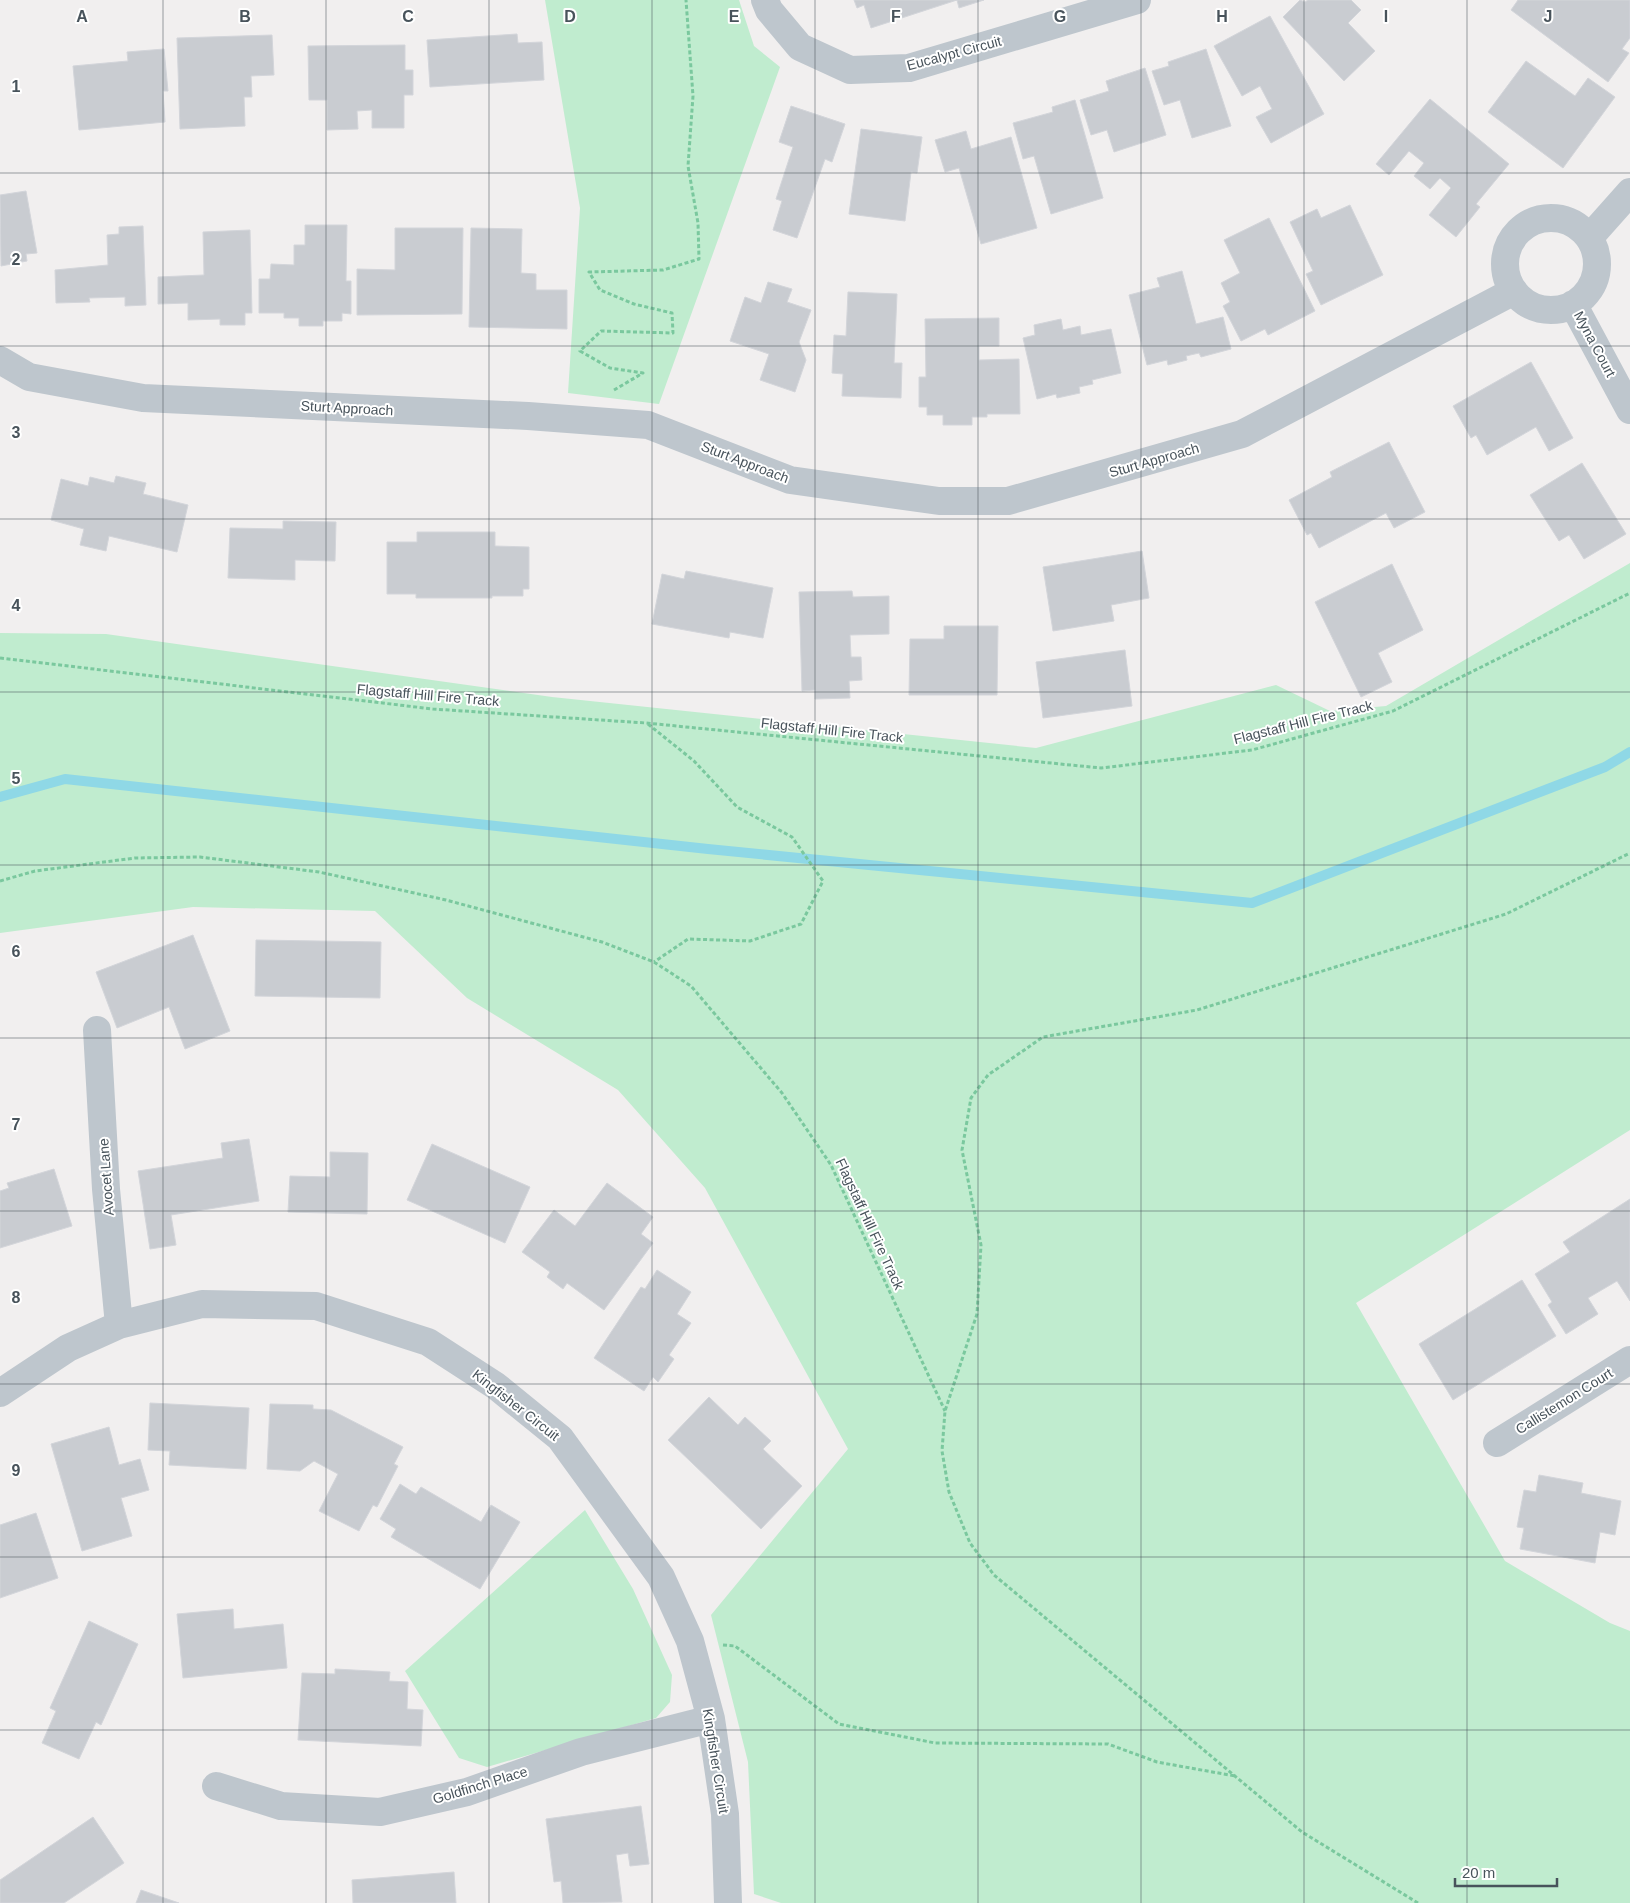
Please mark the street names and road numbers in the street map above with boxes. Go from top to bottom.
street label: Eucalypt Circuit [905,33,1003,73]
street label: Myna Court [1571,308,1619,380]
street label: Sturt Approach [300,398,394,418]
street label: Sturt Approach [699,438,791,486]
street label: Sturt Approach [1107,440,1201,480]
street label: Flagstaff Hill Fire Track [356,681,501,709]
street label: Flagstaff Hill Fire Track [1232,697,1375,747]
street label: Flagstaff Hill Fire Track [760,715,905,746]
street label: Avocet Lane [95,1138,117,1216]
street label: Flagstaff Hill Fire Track [833,1156,908,1293]
street label: Callistemon Court [1513,1365,1616,1437]
street label: Kingfisher Circuit [469,1366,563,1444]
street label: Kingfisher Circuit [700,1707,732,1815]
street label: Goldfinch Place [431,1763,529,1807]

